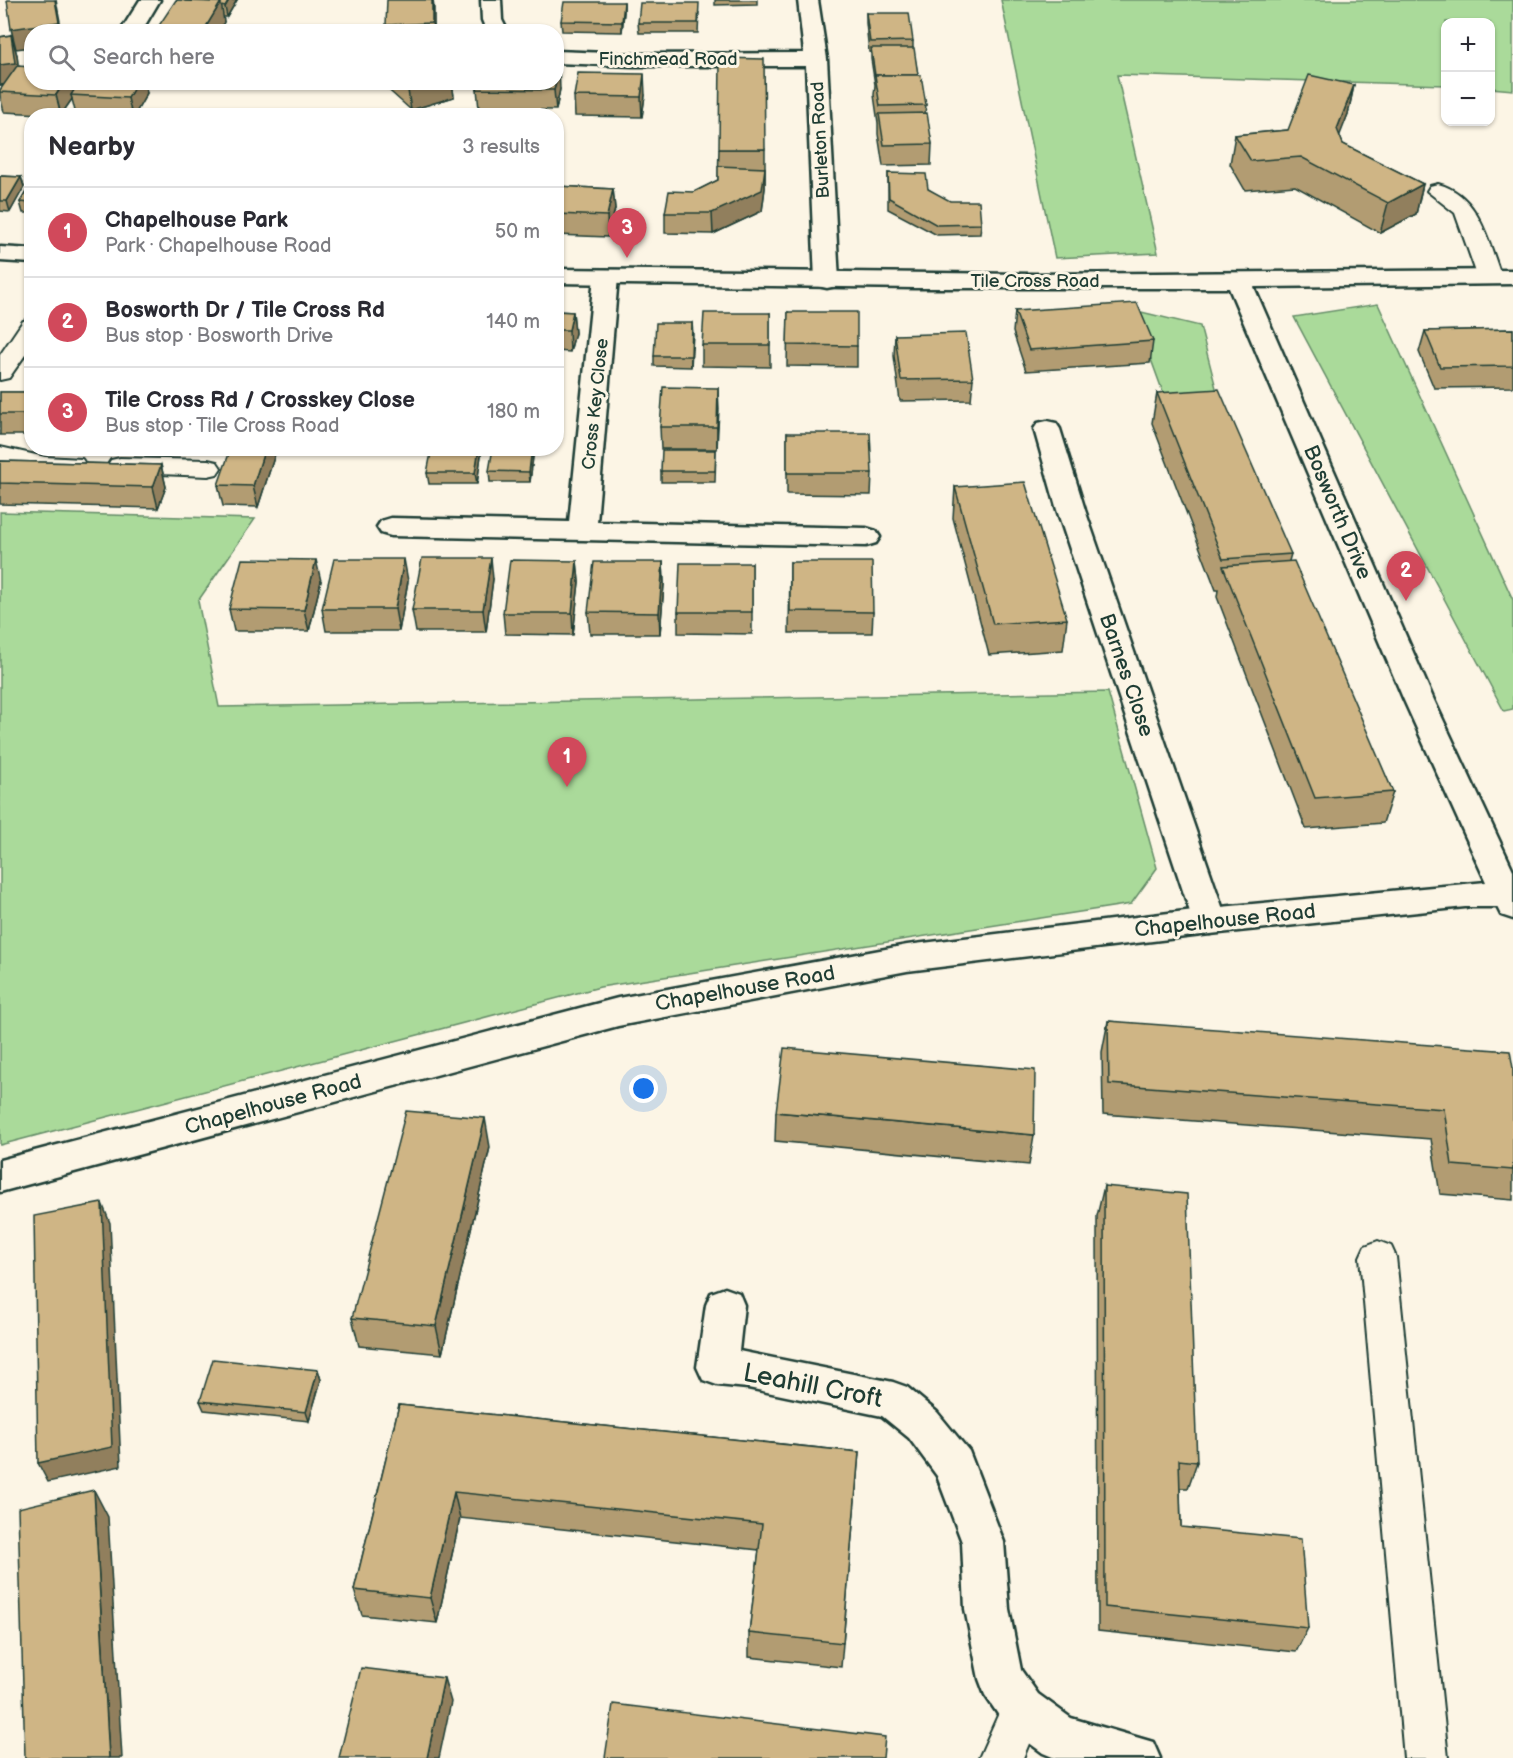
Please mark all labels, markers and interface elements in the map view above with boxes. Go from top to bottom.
map controls [1441,18,1495,126]
button: + [1441,18,1495,72]
search box [24,24,564,90]
icon: search [45,41,78,74]
text: Search here [93,44,215,71]
street label: Finchmead Road [598,49,738,70]
button: − [1441,72,1495,126]
street label: Burleton Road [807,81,834,199]
text: Nearby [48,132,135,163]
text: 3 results [462,135,540,159]
text: Chapelhouse Park [105,207,288,234]
pin: 3 [608,208,646,258]
text: 1 [63,220,72,244]
text: 50 m [495,220,540,244]
text: Park · Chapelhouse Road [105,234,332,258]
street label: Tile Cross Road [970,271,1100,292]
text: Bosworth Dr / Tile Cross Rd [105,297,385,324]
text: 2 [62,310,73,334]
text: 140 m [486,310,540,334]
text: Bus stop · Bosworth Drive [105,324,333,348]
street label: Cross Key Close [578,337,613,471]
text: Tile Cross Rd / Crosskey Close [105,387,415,414]
text: 3 [62,400,73,424]
text: 180 m [487,400,540,424]
text: Bus stop · Tile Cross Road [105,414,339,438]
street label: Bosworth Drive [1298,441,1377,583]
pin: 2 [1386,552,1426,601]
street label: Barnes Close [1094,610,1159,740]
pin: 1 [548,738,586,787]
street label: Chapelhouse Road [1133,899,1317,942]
street label: Chapelhouse Road [653,960,837,1017]
street label: Chapelhouse Road [182,1069,364,1140]
your location [629,1074,658,1103]
street label: Leahill Croft [740,1358,885,1415]

